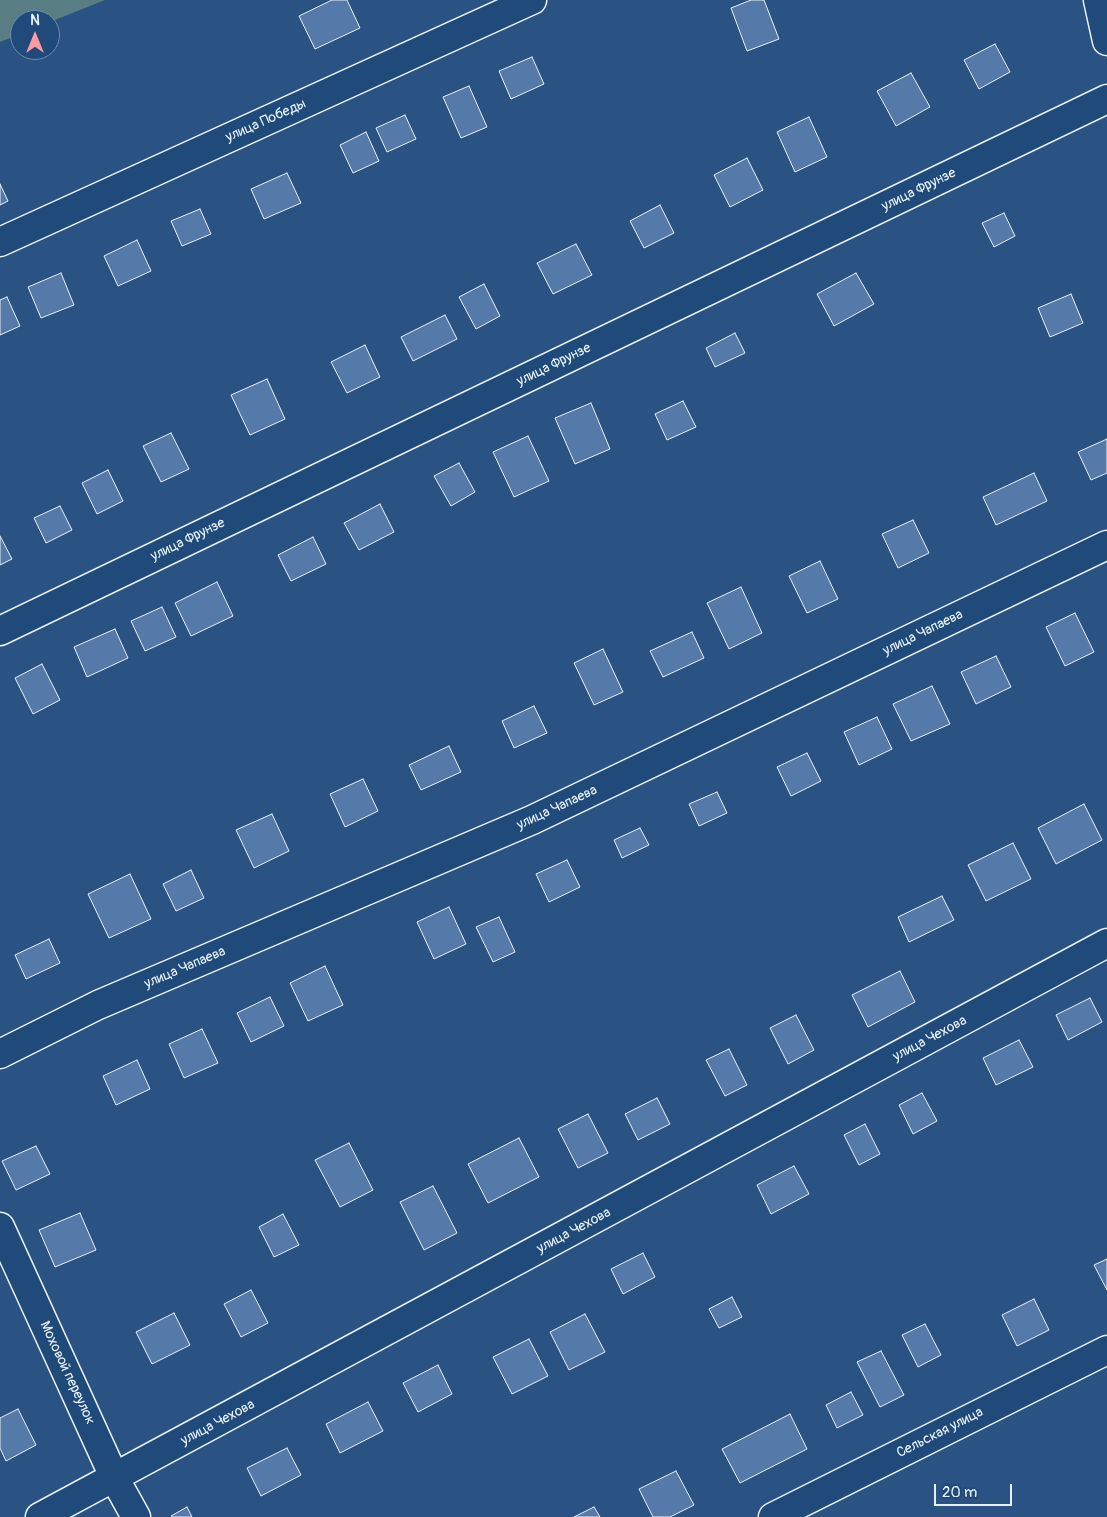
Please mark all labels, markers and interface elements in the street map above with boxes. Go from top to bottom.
north arrow [10,10,60,60]
text: N [30,12,40,29]
street label: улица Победы [223,96,309,146]
street label: улица Фрунзе [879,165,959,215]
street label: улица Фрунзе [514,340,594,390]
street label: улица Фрунзе [148,515,228,565]
street label: улица Чапаева [880,606,966,660]
street label: улица Чапаева [514,782,600,834]
street label: улица Чапаева [142,943,228,993]
street label: улица Чехова [890,1013,970,1065]
street label: улица Чехова [534,1205,614,1257]
street label: Моховой переулок [36,1319,98,1427]
street label: улица Чехова [178,1397,258,1449]
street label: Сельская улица [894,1404,986,1462]
scale bar [937,1474,1014,1506]
text: 20 m [942,1483,977,1502]

